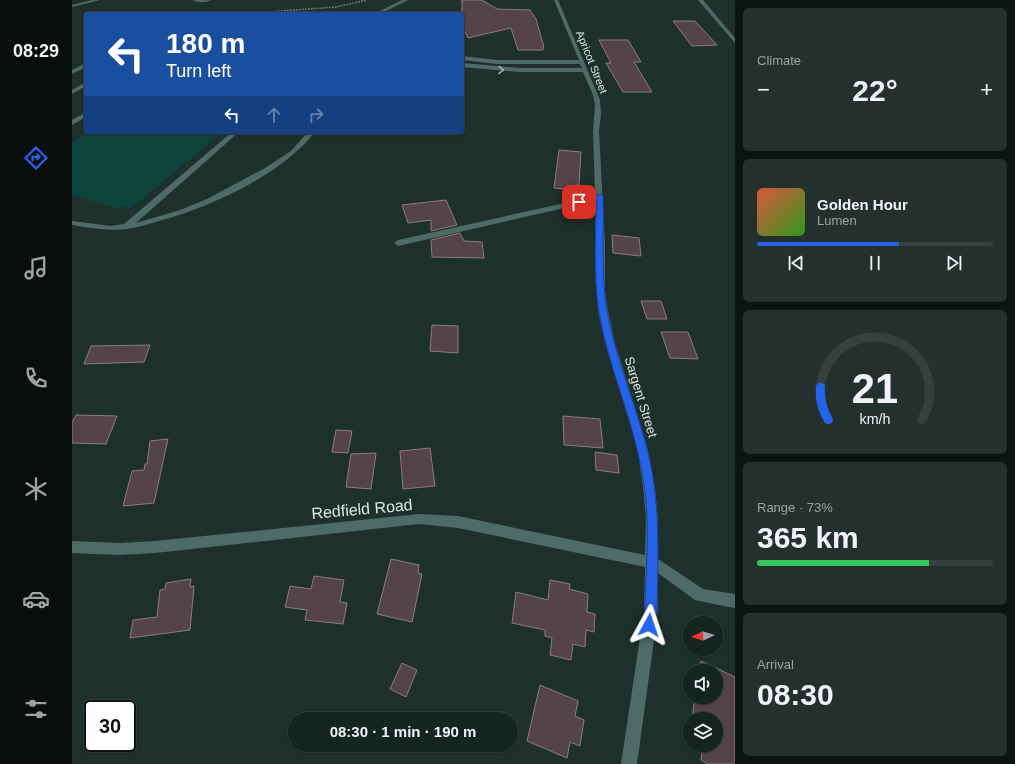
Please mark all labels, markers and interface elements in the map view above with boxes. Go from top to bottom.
icon: left [100,28,152,80]
text: 180 m [166,28,245,59]
street label: Apricot Street [574,29,610,95]
text: 08:29 [13,41,59,61]
text: Climate [757,53,801,68]
text: Turn left [166,61,231,81]
one-way arrow [498,65,504,74]
text: 22° [852,74,898,107]
text: − [757,77,770,102]
text: + [980,77,993,102]
icon: left [221,104,243,126]
icon: ahead [263,104,285,126]
icon: right [305,104,327,126]
icon: directions [22,144,50,172]
pin [562,185,596,219]
icon: arrive [568,191,590,213]
text: Golden Hour [817,196,908,213]
text: Lumen [817,213,857,228]
icon: previous [785,252,807,274]
icon: pause [864,252,886,274]
icon: next [943,252,965,274]
icon: music [22,254,50,282]
street label: Sargent Street [622,355,661,440]
icon: phone [22,364,50,392]
text: 21 [852,365,898,412]
text: km/h [860,411,891,427]
icon: climate [22,475,50,503]
street label: Redfield Road [311,496,413,522]
text: Range · 73% [757,500,833,515]
text: 365 km [757,521,859,554]
icon: car [22,585,50,613]
position arrow [628,604,670,646]
north arrow [683,616,723,656]
map controls [683,616,723,752]
text: Arrival [757,657,794,672]
button: sound [683,664,723,704]
text: 08:30 [757,678,834,711]
icon: filters [22,695,50,723]
speed limit sign: 30 [84,700,136,752]
button: layers [683,712,723,752]
text: 08:30 · 1 min · 190 m [330,723,476,740]

